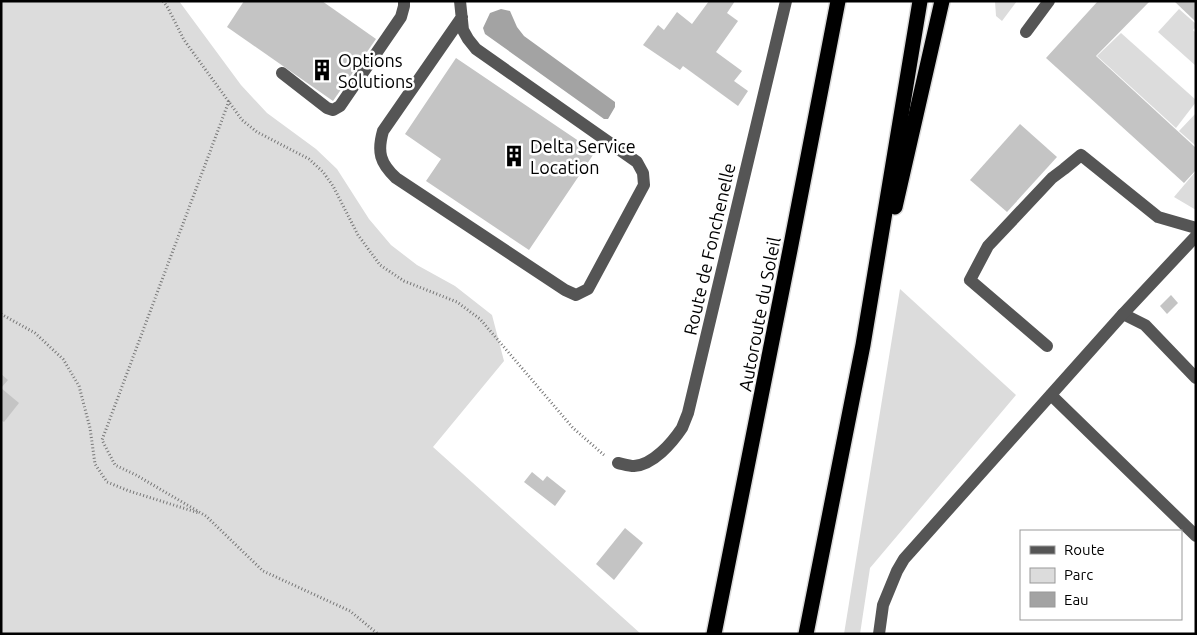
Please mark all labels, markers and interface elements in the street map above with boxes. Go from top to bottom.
place label: Options Solutions [338,50,413,91]
building icon: Options Solutions [309,57,335,83]
place label: Delta Service Location [530,136,636,177]
building icon: Delta Service Location [501,143,527,169]
street label: Route de Fonchenelle [679,161,739,337]
street label: Autoroute du Soleil [734,235,784,393]
legend [1020,530,1182,620]
text: Route [1064,541,1105,558]
text: Parc [1064,566,1093,583]
text: Eau [1064,591,1089,608]

